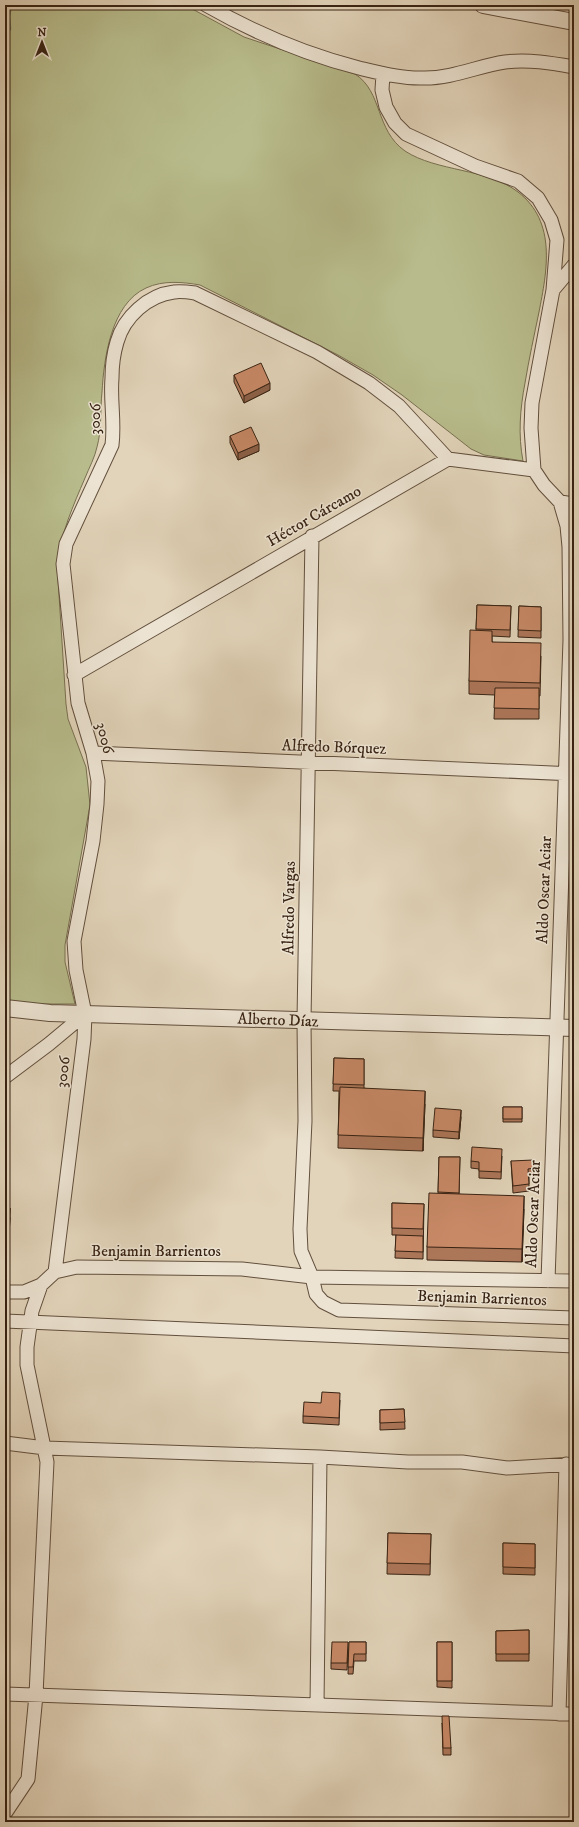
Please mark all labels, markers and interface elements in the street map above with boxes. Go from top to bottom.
north arrow [22,22,62,62]
text: N [37,26,47,40]
street label: 3006 [85,402,105,435]
street label: Héctor Cárcamo [263,481,365,551]
street label: 3006 [91,720,119,756]
street label: Alfredo Bórquez [281,735,387,759]
street label: Aldo Oscar Aciar [532,836,556,944]
street label: Alfredo Vargas [278,861,300,955]
street label: Alberto Díaz [237,1009,319,1031]
street label: 3006 [51,1054,75,1089]
street label: Aldo Oscar Aciar [521,1160,545,1268]
street label: Benjamin Barrientos [91,1241,221,1261]
street label: Benjamin Barrientos [417,1286,547,1310]

